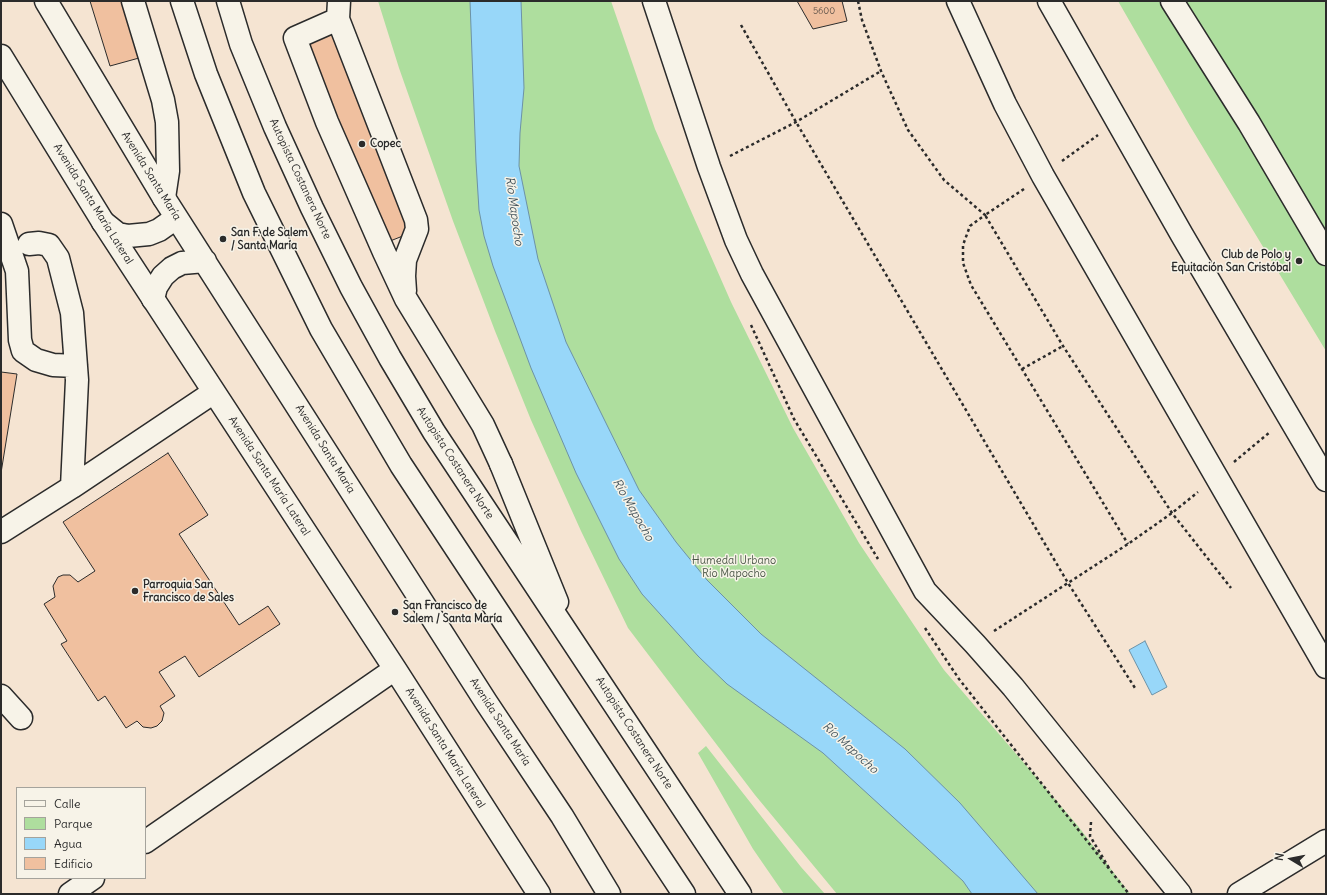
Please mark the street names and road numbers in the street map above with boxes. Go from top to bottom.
street label: Autopista Costanera Norte [266,117,334,241]
street label: Avenida Santa María [118,129,184,223]
street label: Avenida Santa María Lateral [50,141,136,267]
street label: Avenida Santa María [292,402,358,496]
street label: Autopista Costanera Norte [414,404,496,522]
street label: Avenida Santa María Lateral [225,414,313,538]
street label: Autopista Costanera Norte [593,674,675,792]
street label: Avenida Santa María [467,676,533,768]
street label: Avenida Santa María Lateral [402,685,488,811]

